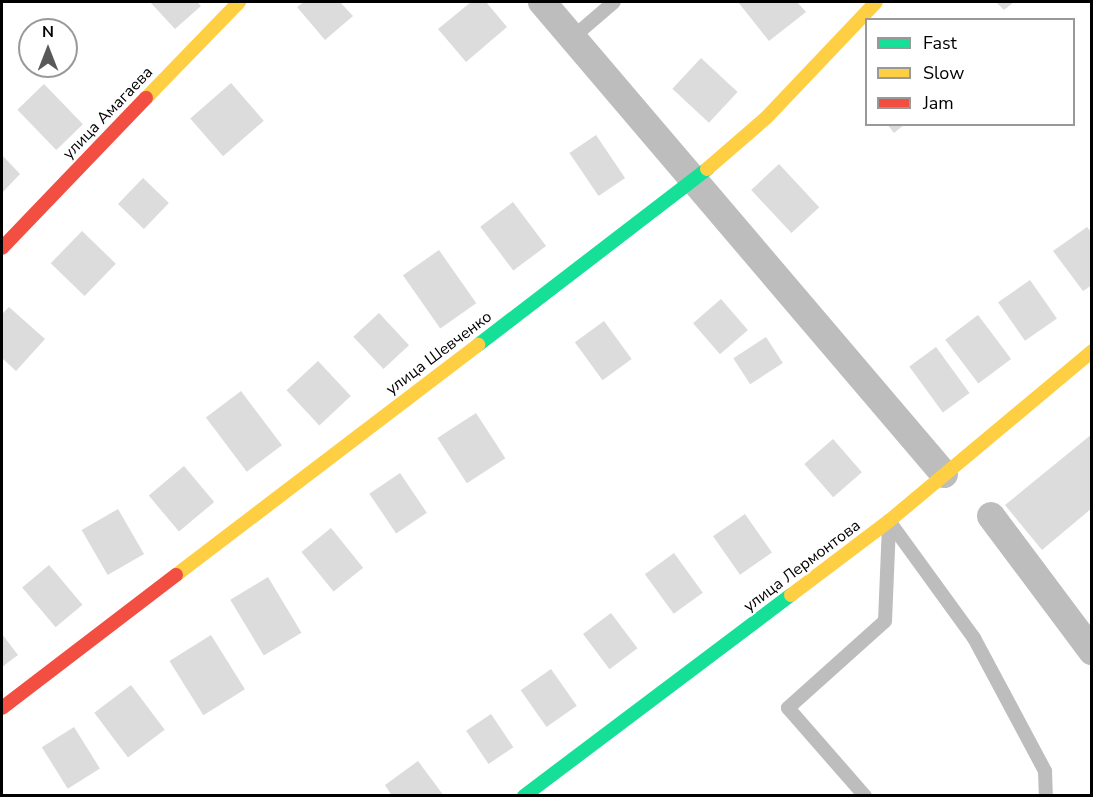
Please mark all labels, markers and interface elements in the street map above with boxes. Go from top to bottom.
north arrow [18,18,78,78]
legend [865,18,1075,126]
text: N [42,21,54,43]
text: Fast [923,31,957,55]
text: Slow [923,61,964,85]
street label: улица Амагаева [59,63,157,163]
text: Jam [923,91,954,115]
street label: улица Шевченко [382,307,496,399]
street label: улица Лермонтова [740,516,864,616]

